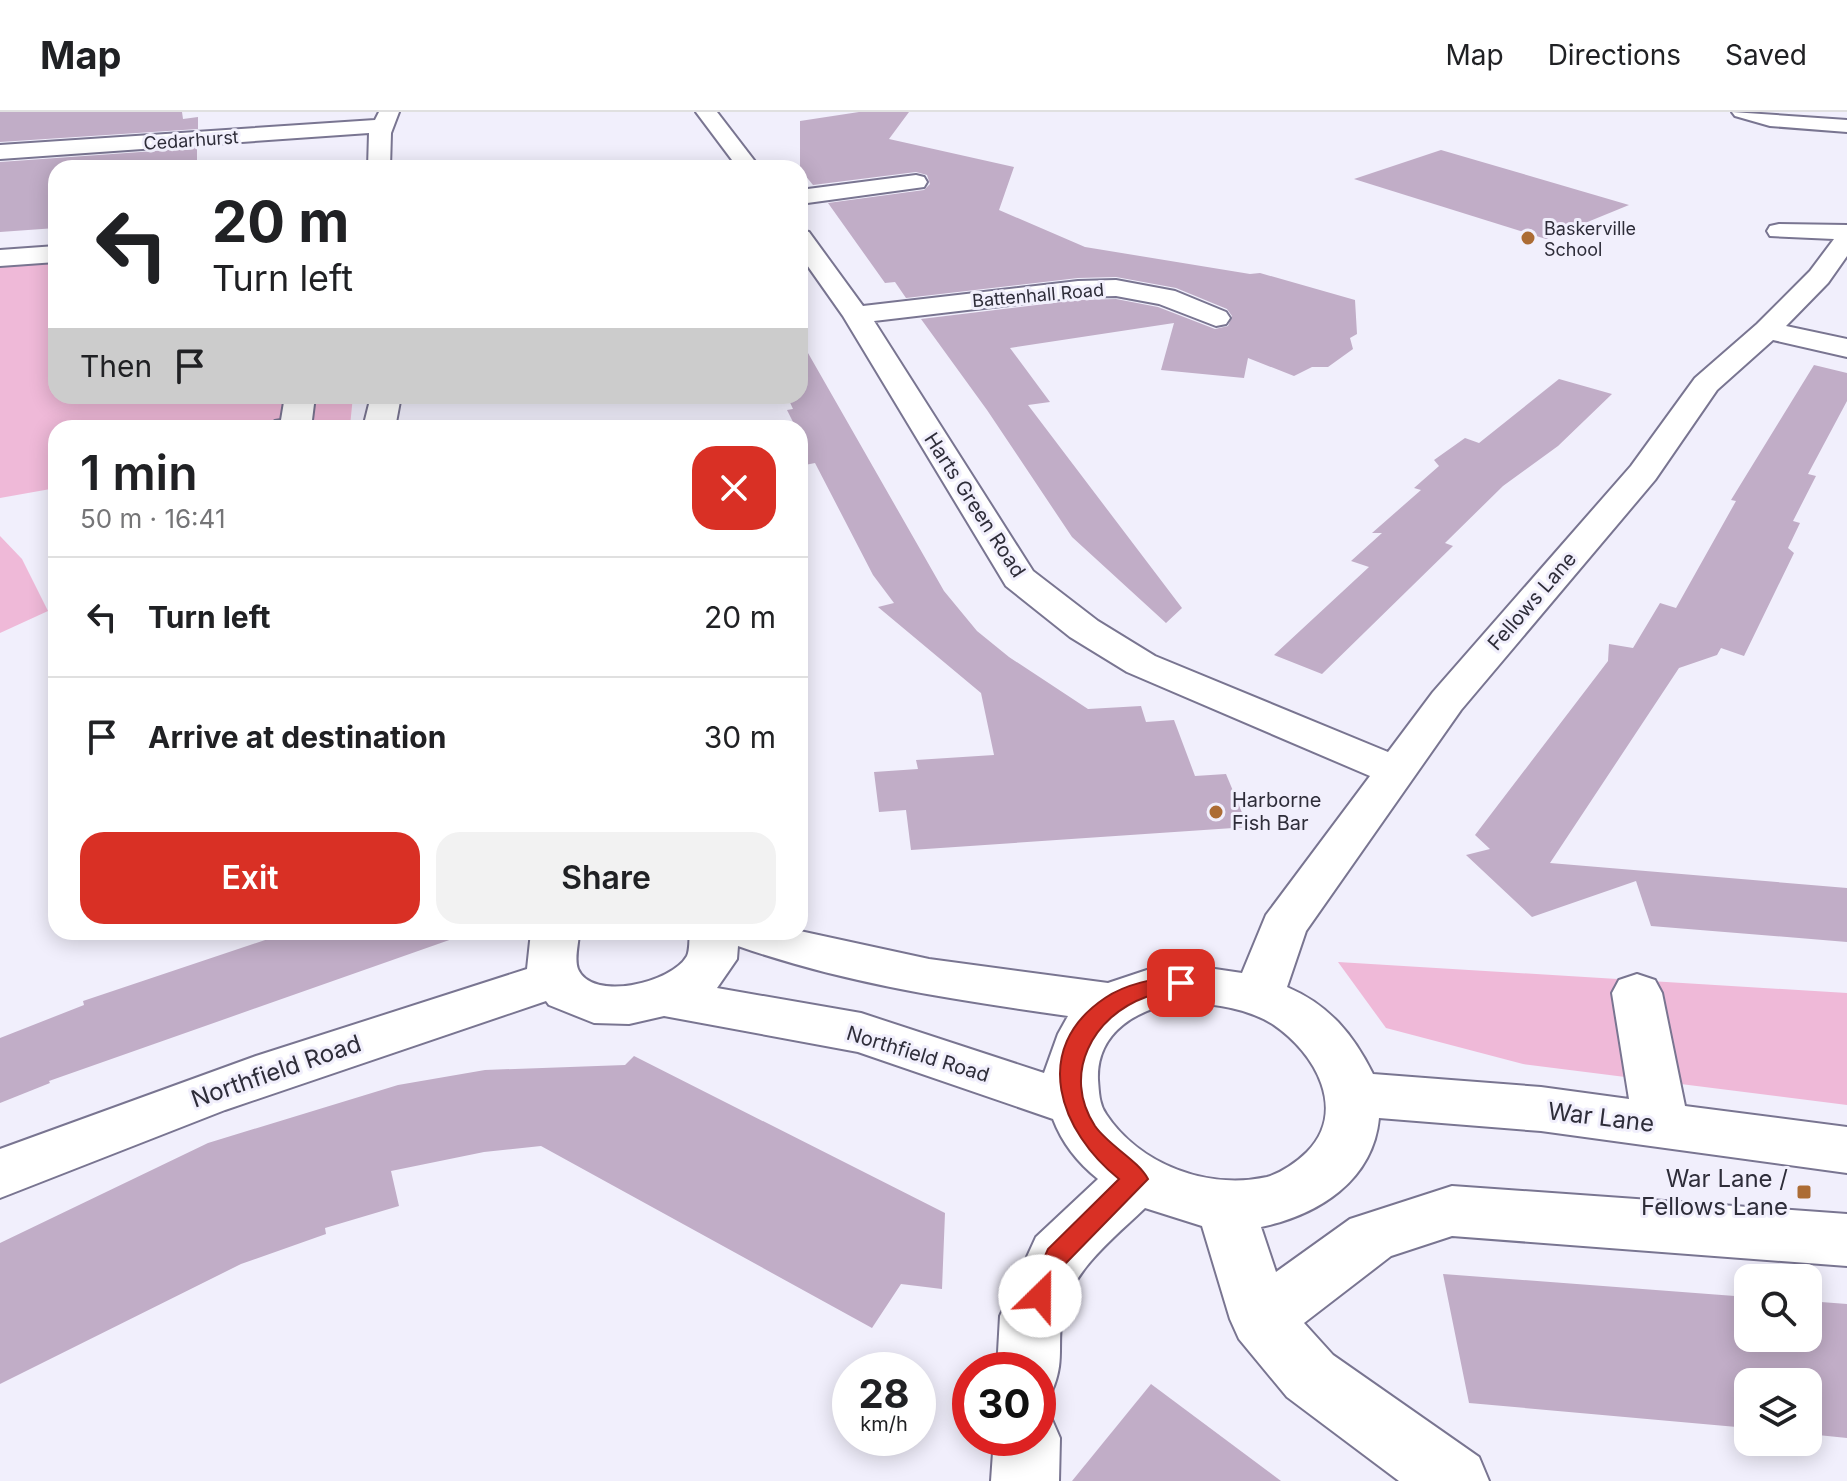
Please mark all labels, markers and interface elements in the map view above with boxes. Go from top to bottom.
text: Map [40,32,121,78]
text: Map [1445,38,1504,72]
text: Directions [1548,38,1681,72]
text: Saved [1725,38,1807,72]
street label: Cedarhurst [143,126,239,154]
text: 20 m [212,188,349,256]
icon: left [80,192,184,296]
place label: Baskerville School [1544,218,1636,260]
marker: Baskerville School [1519,229,1537,247]
text: Turn left [212,256,353,300]
street label: Battenhall Road [971,279,1105,311]
icon: arrive [168,344,212,388]
text: Then [80,348,152,384]
street label: Harts Green Road [919,428,1031,582]
text: 1 min [80,443,198,502]
button: close [692,446,776,530]
text: 50 m · 16:41 [80,503,225,534]
street label: Fellows Lane [1483,547,1581,655]
icon: left [80,595,124,639]
text: Turn left [148,599,270,635]
text: 20 m [704,599,776,635]
icon: arrive [80,715,124,759]
text: Arrive at destination [148,719,446,755]
text: 30 m [704,719,776,755]
place label: Harborne Fish Bar [1232,788,1322,835]
marker: Harborne Fish Bar [1207,803,1225,821]
button: Exit [80,832,420,924]
button: Share [436,832,776,924]
pin [1147,949,1215,1017]
icon: arrive [1159,961,1203,1005]
street label: Northfield Road [844,1021,992,1087]
street label: Northfield Road [187,1028,365,1114]
street label: War Lane [1546,1096,1656,1138]
place label: War Lane / Fellows Lane [1641,1164,1788,1221]
marker: War Lane / Fellows Lane [1795,1183,1813,1201]
position arrow [998,1254,1082,1338]
map controls [1734,1264,1822,1456]
button: search [1734,1264,1822,1352]
speed limit sign: 30 [952,1352,1056,1456]
button: layers [1734,1368,1822,1456]
text: 28 [858,1369,910,1418]
text: km/h [860,1412,908,1436]

